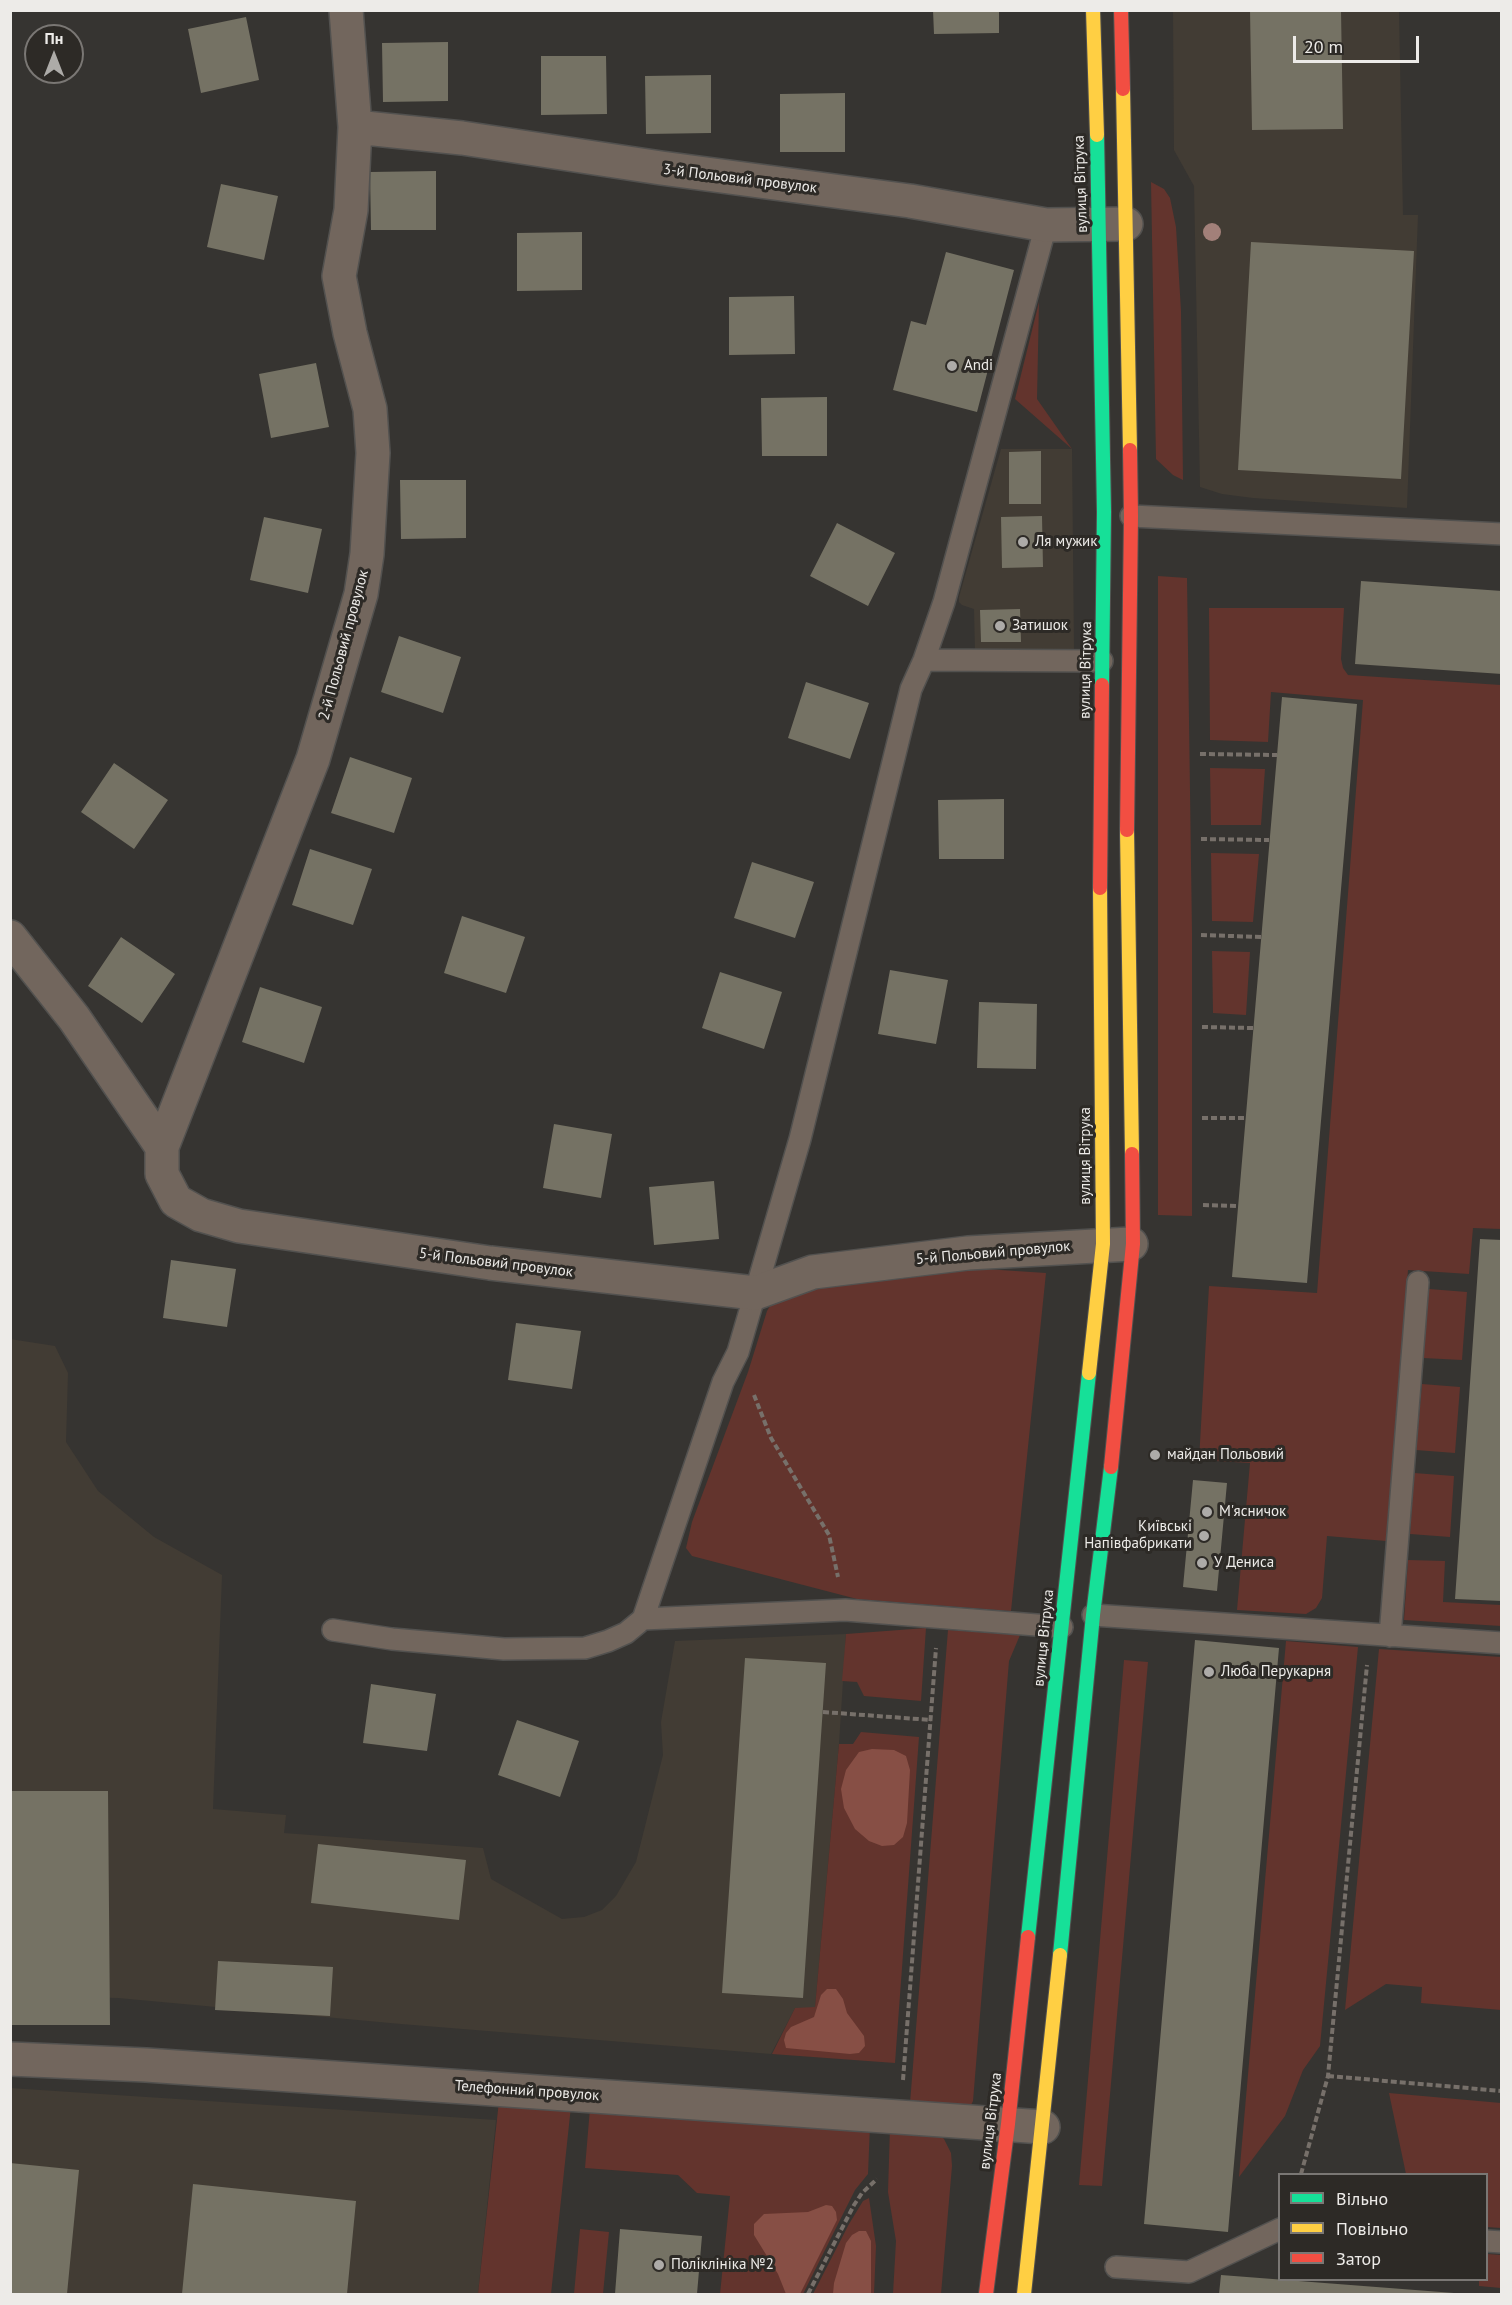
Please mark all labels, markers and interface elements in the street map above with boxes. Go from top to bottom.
north arrow [24,24,84,84]
scale bar [1296,24,1422,62]
text: Пн [45,28,63,48]
text: 20 m [1304,35,1343,58]
street label: вулиця Вітрука [1070,135,1092,233]
street label: 3-й Польовий провулок [662,161,818,197]
place label: Andi [964,357,993,375]
marker: Andi [945,359,959,373]
place label: Ля мужик [1035,533,1097,551]
marker: Ля мужик [1016,535,1030,549]
street label: 2-й Польовий провулок [315,568,373,722]
place label: Затишок [1012,617,1068,635]
marker: Затишок [993,619,1007,633]
street label: вулиця Вітрука [1076,621,1096,719]
street label: вулиця Вітрука [1077,1107,1095,1205]
street label: 5-й Польовий провулок [915,1237,1071,1269]
street label: 5-й Польовий провулок [418,1245,574,1281]
place label: майдан Польовий [1167,1446,1284,1464]
marker: майдан Польовий [1148,1448,1162,1462]
place label: М'ясничок [1219,1503,1286,1521]
marker: М'ясничок [1200,1505,1214,1519]
place label: Київські Напівфабрикати [1084,1518,1192,1553]
marker: Київські Напівфабрикати [1197,1529,1211,1543]
place label: У Дениса [1214,1554,1274,1572]
marker: У Дениса [1195,1556,1209,1570]
street label: вулиця Вітрука [1030,1589,1058,1687]
place label: Люба Перукарня [1221,1663,1331,1681]
marker: Люба Перукарня [1202,1665,1216,1679]
street label: вулиця Вітрука [976,2071,1006,2171]
street label: Телефонний провулок [454,2077,600,2105]
legend [1278,2173,1488,2281]
text: Вільно [1336,2187,1388,2210]
text: Повільно [1336,2217,1408,2240]
text: Затор [1336,2247,1381,2270]
place label: Поліклініка №2 [671,2256,774,2274]
marker: Поліклініка №2 [652,2258,666,2272]

